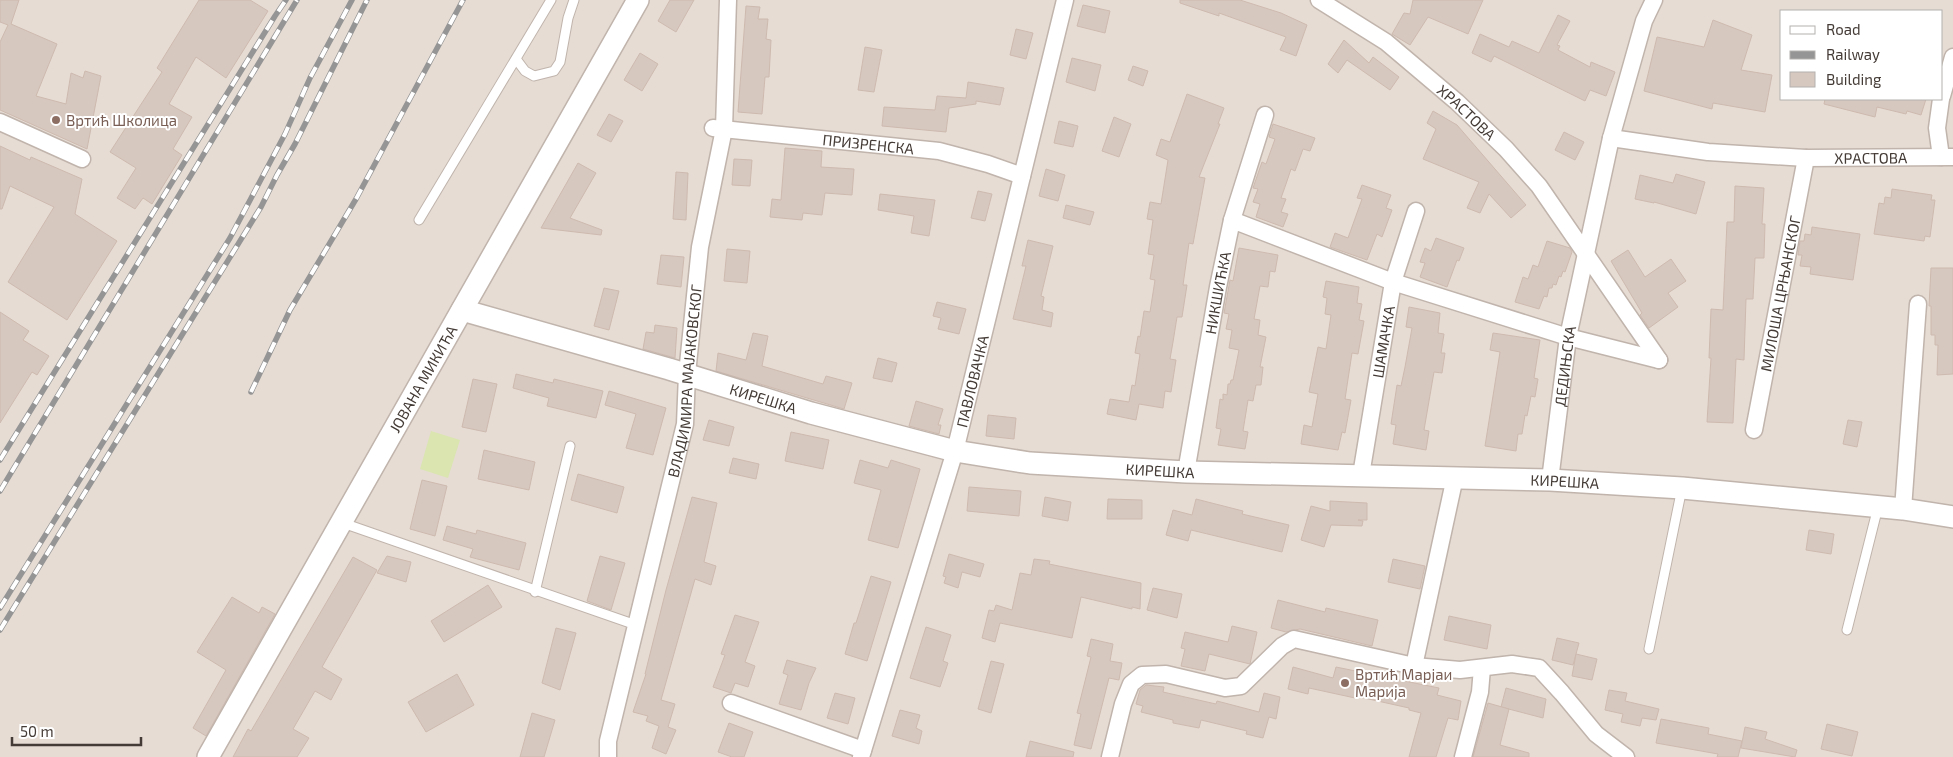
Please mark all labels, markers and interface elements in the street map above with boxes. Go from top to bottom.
legend [1780,10,1943,100]
text: Road [1826,20,1861,38]
text: Railway [1826,45,1880,63]
text: Building [1826,70,1882,88]
street label: ХРАСТОВА [1434,81,1500,144]
place label: Вртић Школица [66,111,177,129]
marker: Вртић Школица [50,114,62,126]
street label: ПРИЗРЕНСКА [822,130,915,157]
street label: ХРАСТОВА [1834,148,1908,167]
street label: МИЛОША ЦРЊАНСКОГ [1756,214,1804,373]
street label: НИКШИЋКА [1201,249,1234,335]
street label: ВЛАДИМИРА МАЈАКОВСКОГ [663,283,705,479]
street label: ШАМАЧКА [1368,304,1398,379]
street label: ЈОВАНА МИКИЋА [385,321,461,436]
street label: ДЕДИЊСКА [1550,323,1579,407]
street label: ПАВЛОВАЧКА [952,333,992,429]
street label: КИРЕШКА [728,379,800,417]
street label: КИРЕШКА [1125,460,1195,481]
street label: КИРЕШКА [1530,471,1600,492]
place label: Вртић Марјаи Марија [1355,665,1452,701]
marker: Вртић Марјаи Марија [1339,677,1351,689]
scale bar [12,714,141,746]
text: 50 m [20,722,54,740]

